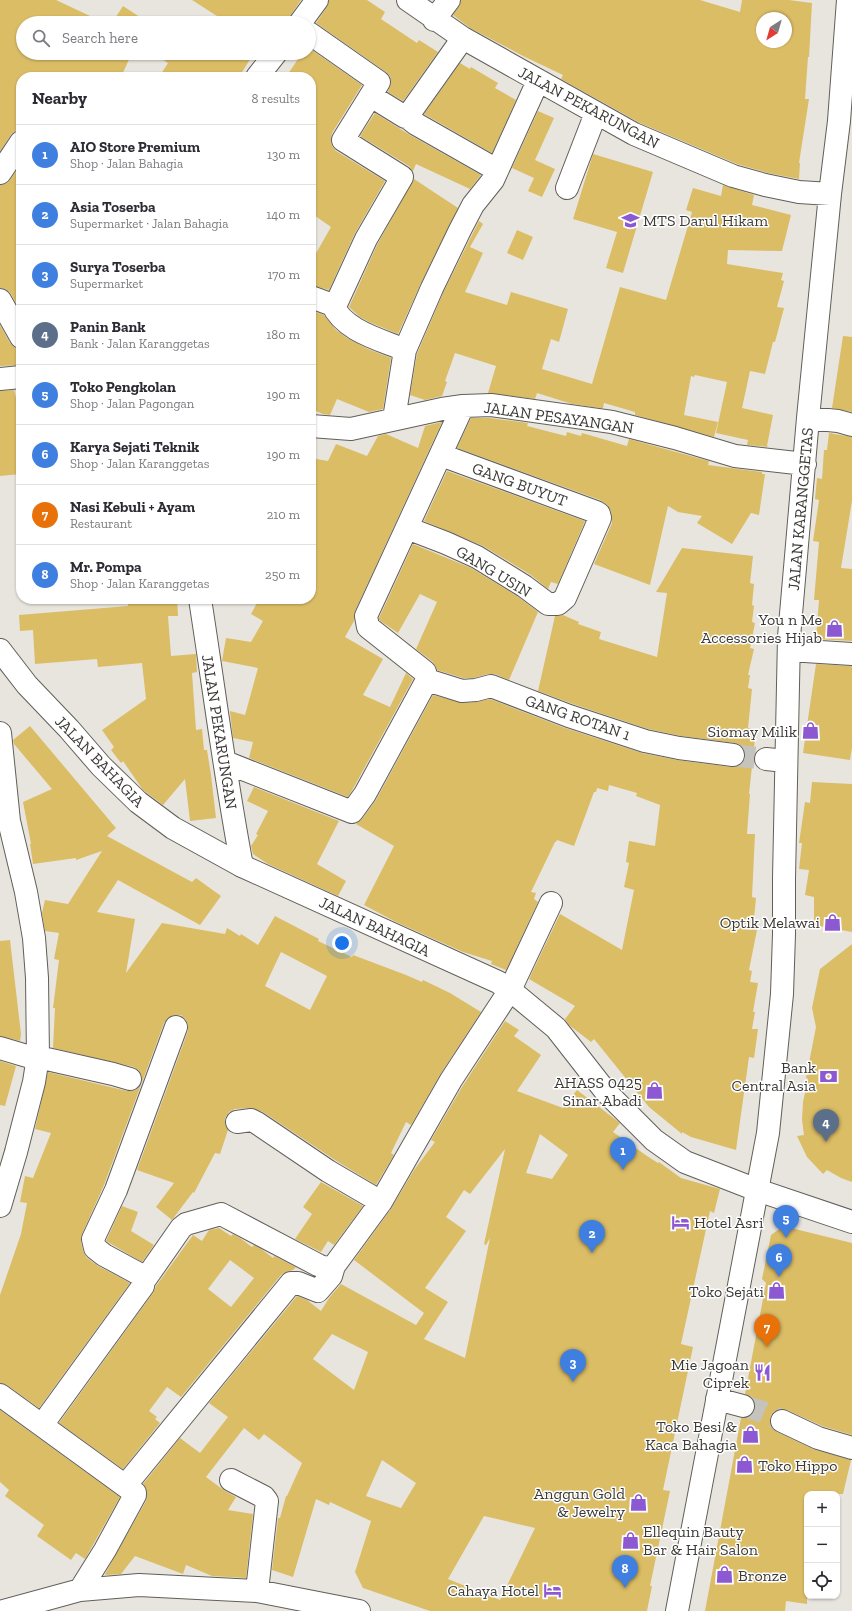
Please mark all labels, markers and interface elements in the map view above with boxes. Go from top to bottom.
north arrow [756,12,792,48]
search box [16,16,316,60]
icon: search [30,27,52,49]
text: Search here [62,29,138,47]
street label: JALAN PEKARUNGAN [515,62,663,153]
text: Nearby [32,88,87,108]
text: 8 results [252,91,300,106]
text: AIO Store Premium [70,138,200,156]
text: 1 [42,147,48,162]
text: 130 m [267,147,300,162]
text: Shop · Jalan Bahagia [70,156,183,171]
text: Asia Toserba [70,198,156,216]
text: 2 [42,207,48,222]
text: 140 m [266,207,300,222]
school or university icon: MTS Darul Hikam [620,210,640,230]
place label: MTS Darul Hikam [643,211,768,230]
text: Supermarket · Jalan Bahagia [70,216,229,231]
text: Surya Toserba [70,258,166,276]
text: 3 [42,267,48,282]
text: 170 m [267,267,300,282]
text: Supermarket [70,276,143,291]
text: Panin Bank [70,318,146,336]
text: 4 [41,327,49,342]
text: 180 m [266,327,300,342]
text: Bank · Jalan Karanggetas [70,336,210,351]
text: Toko Pengkolan [70,378,176,396]
text: 5 [42,387,48,402]
text: 190 m [266,387,300,402]
text: Shop · Jalan Pagongan [70,396,194,411]
street label: JALAN PESAYANGAN [483,398,635,437]
street label: JALAN KARANGGETAS [784,427,817,591]
text: Karya Sejati Teknik [70,438,199,456]
text: 6 [42,447,48,462]
text: 190 m [266,447,300,462]
text: Shop · Jalan Karanggetas [70,456,210,471]
street label: GANG BUYUT [470,458,570,511]
text: Nasi Kebuli + Ayam [70,498,195,516]
text: 7 [42,507,48,522]
text: 210 m [267,507,300,522]
text: Restaurant [70,516,132,531]
street label: GANG USIN [453,542,535,601]
text: Mr. Pompa [70,558,142,576]
text: 8 [41,567,49,582]
text: 250 m [265,567,300,582]
text: Shop · Jalan Karanggetas [70,576,210,591]
place label: You n Me Accessories Hijab [701,610,822,647]
shop icon: You n Me Accessories Hijab [825,618,845,638]
street label: JALAN PEKARUNGAN [198,653,241,811]
street label: GANG ROTAN 1 [523,691,633,744]
street label: JALAN BAHAGIA [51,712,149,812]
shop icon: Siomay Milik [800,721,820,741]
place label: Siomay Milik [708,722,798,741]
street label: JALAN BAHAGIA [316,892,434,961]
shop icon: Optik Melawai [823,912,843,932]
place label: Optik Melawai [720,913,821,932]
your location [332,933,352,953]
place label: Bank Central Asia [732,1058,817,1095]
bank icon: Bank Central Asia [819,1066,839,1086]
place label: AHASS 0425 Sinar Abadi [554,1073,643,1110]
shop icon: AHASS 0425 Sinar Abadi [645,1081,665,1101]
pin: 4 [813,1109,839,1142]
pin: 1 [610,1137,636,1170]
pin: 5 [773,1205,799,1238]
hotel icon: Hotel Asri [671,1212,691,1232]
place label: Hotel Asri [694,1213,764,1232]
pin: 2 [579,1220,605,1253]
pin: 6 [766,1244,792,1277]
shop icon: Toko Sejati [767,1281,787,1301]
place label: Toko Sejati [689,1282,765,1301]
pin: 7 [754,1314,780,1347]
pin: 3 [560,1349,586,1382]
place label: Mie Jagoan Ciprek [671,1355,750,1392]
restaurant icon: Mie Jagoan Ciprek [752,1363,772,1383]
place label: Toko Besi & Kaca Bahagia [645,1417,737,1454]
shop icon: Toko Besi & Kaca Bahagia [740,1425,760,1445]
shop icon: Toko Hippo [735,1455,755,1475]
place label: Toko Hippo [758,1456,837,1475]
place label: Anggun Gold & Jewelry [534,1484,626,1521]
map controls [804,1491,840,1599]
button: + [804,1491,840,1527]
shop icon: Anggun Gold & Jewelry [628,1492,648,1512]
place label: Ellequin Bauty Bar & Hair Salon [643,1522,759,1559]
button: − [804,1527,840,1563]
shop icon: Ellequin Bauty Bar & Hair Salon [620,1530,640,1550]
pin: 8 [612,1555,638,1588]
button: locate [804,1563,840,1599]
shop icon: Bronze [715,1565,735,1585]
place label: Bronze [738,1566,787,1585]
hotel icon: Cahaya Hotel [542,1580,562,1600]
place label: Cahaya Hotel [447,1581,539,1600]

